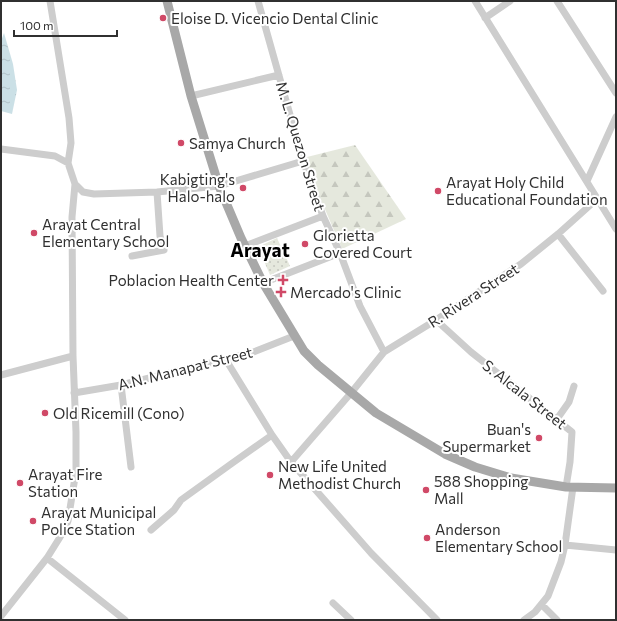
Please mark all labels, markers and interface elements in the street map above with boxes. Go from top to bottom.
place label: Eloise D. Vicencio Dental Clinic [171,9,378,27]
scale bar [14,12,117,38]
marker: Eloise D. Vicencio Dental Clinic [158,13,168,23]
text: 100 m [20,18,54,32]
street label: M. L. Quezon Street [273,79,329,213]
place label: Samya Church [189,134,286,152]
marker: Samya Church [176,138,186,148]
place label: Kabigting's Halo-halo [160,170,235,205]
place label: Arayat Holy Child Educational Foundation [446,173,608,208]
marker: Kabigting's Halo-halo [238,183,248,193]
marker: Arayat Holy Child Educational Foundation [433,186,443,196]
place label: Arayat Central Elementary School [42,215,169,250]
place label: Glorietta Covered Court [313,226,412,261]
marker: Arayat Central Elementary School [29,228,39,238]
district label: Arayat [230,238,290,261]
marker: Glorietta Covered Court [300,239,310,249]
street label: R. Rivera Street [424,259,522,331]
place label: Poblacion Health Center [108,271,274,289]
marker: Poblacion Health Center [277,274,289,286]
place label: Mercado's Clinic [290,283,401,301]
marker: Mercado's Clinic [275,286,287,298]
street label: A.N. Manapat Street [116,343,254,393]
street label: S. Alcala Street [479,356,571,432]
place label: Old Ricemill (Cono) [53,404,185,422]
marker: Old Ricemill (Cono) [40,408,50,418]
place label: Buan's Supermarket [442,420,531,455]
marker: Buan's Supermarket [534,433,544,443]
place label: New Life United Methodist Church [278,457,401,492]
place label: Arayat Fire Station [28,465,103,500]
marker: New Life United Methodist Church [265,470,275,480]
place label: 588 Shopping Mall [434,472,528,507]
marker: Arayat Fire Station [15,478,25,488]
marker: 588 Shopping Mall [421,485,431,495]
place label: Arayat Municipal Police Station [41,503,156,538]
marker: Arayat Municipal Police Station [28,516,38,526]
place label: Anderson Elementary School [435,520,562,555]
marker: Anderson Elementary School [422,533,432,543]

